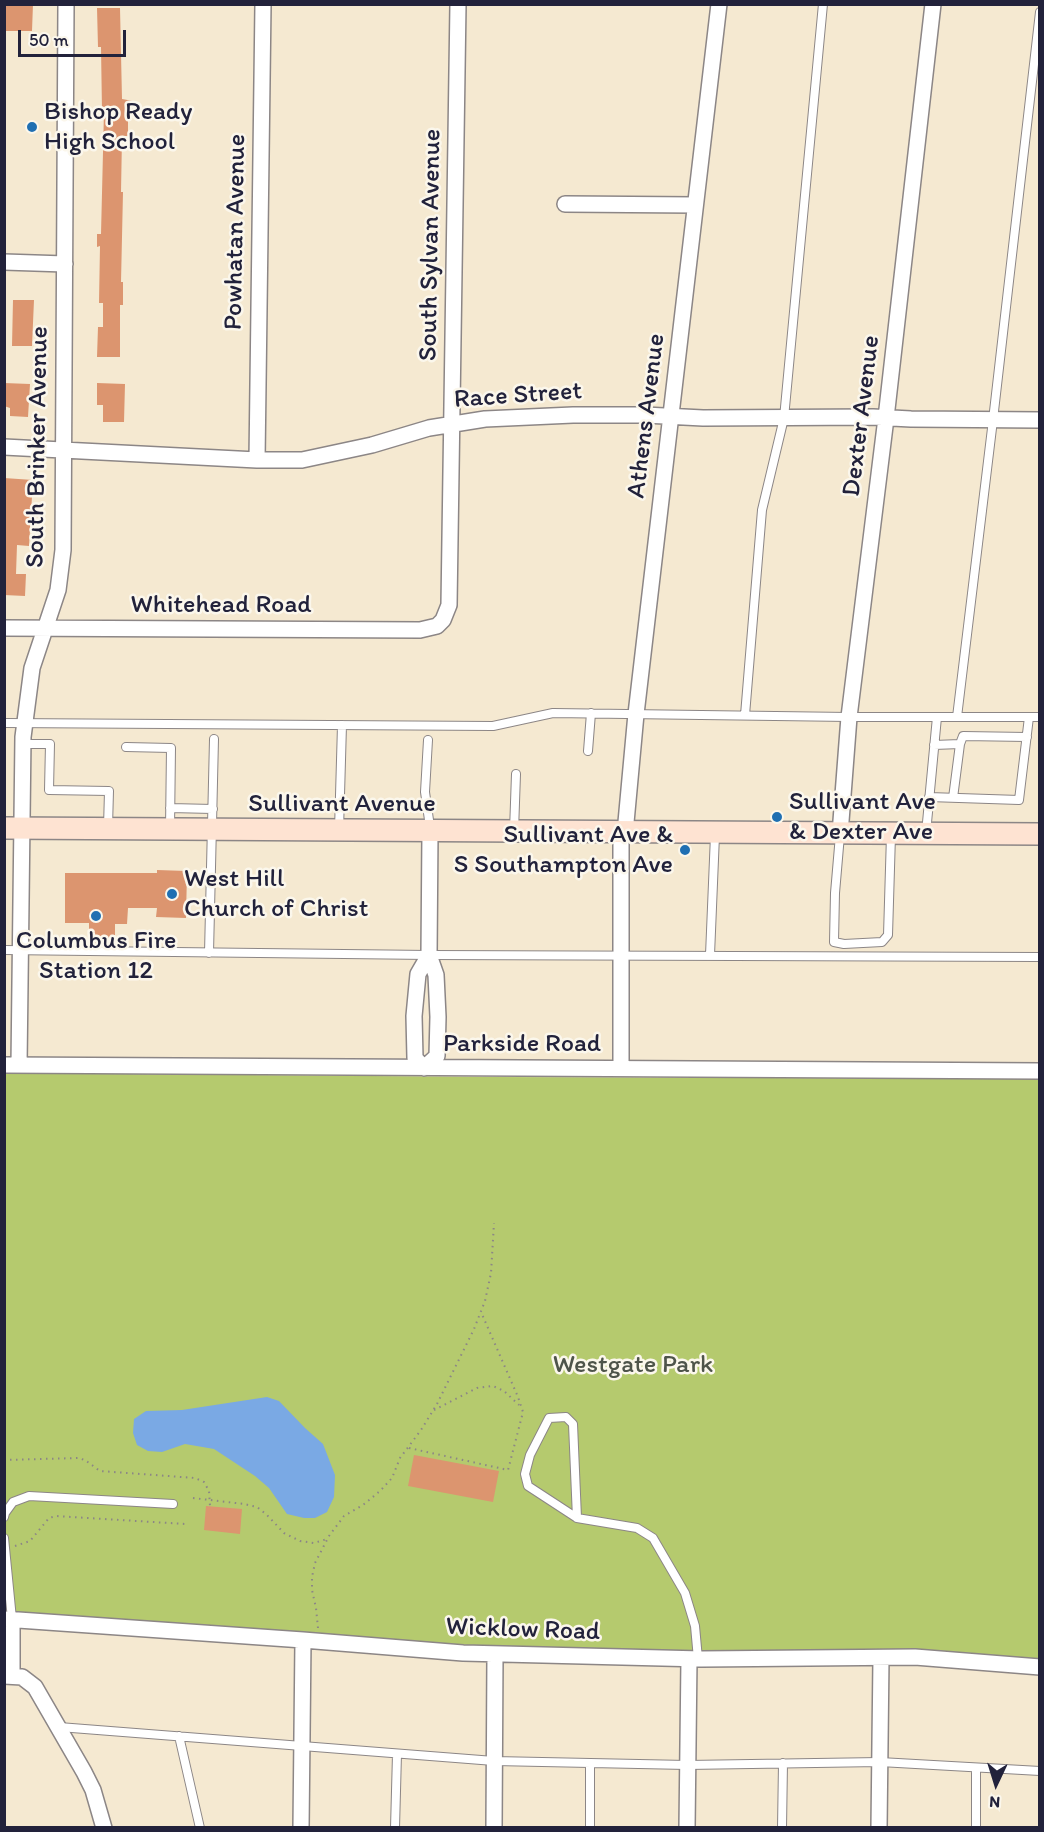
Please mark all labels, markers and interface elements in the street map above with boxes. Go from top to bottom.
scale bar [21,18,129,56]
text: 50 m [29,29,69,51]
place label: Bishop Ready High School [44,96,192,158]
marker: Bishop Ready High School [25,120,39,134]
street label: South Sylvan Avenue [413,129,449,361]
street label: Powhatan Avenue [219,134,253,330]
street label: South Brinker Avenue [20,326,56,568]
street label: Athens Avenue [621,332,673,500]
street label: Dexter Avenue [837,334,887,498]
street label: Race Street [453,376,583,416]
street label: Whitehead Road [130,589,312,621]
place label: Sullivant Ave & Dexter Ave [789,786,936,848]
street label: Sullivant Avenue [248,788,436,820]
marker: Sullivant Ave & Dexter Ave [770,810,784,824]
place label: Sullivant Ave & S Southampton Ave [454,819,673,880]
marker: Sullivant Ave & S Southampton Ave [678,843,692,857]
place label: West Hill Church of Christ [184,863,368,924]
marker: West Hill Church of Christ [165,887,179,901]
marker: Columbus Fire Station 12 [89,909,103,923]
place label: Columbus Fire Station 12 [16,925,176,987]
street label: Parkside Road [443,1028,601,1060]
park label: Westgate Park [553,1349,713,1381]
street label: Wicklow Road [445,1612,601,1648]
north arrow [966,1754,1026,1814]
text: N [989,1793,1001,1812]

